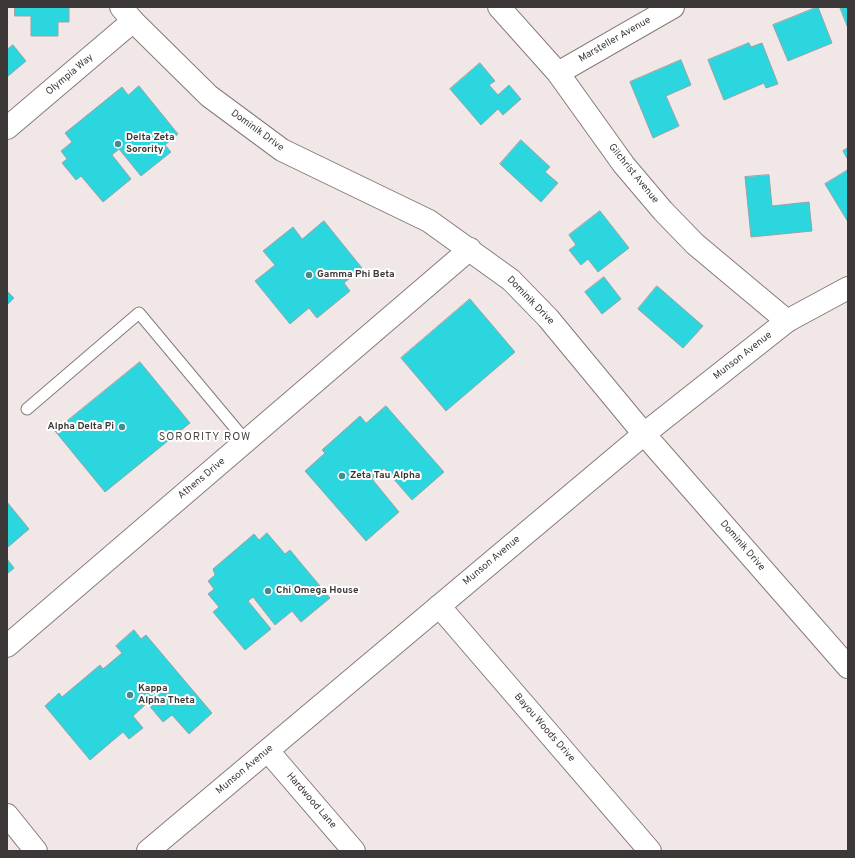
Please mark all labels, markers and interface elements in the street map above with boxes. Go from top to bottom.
street label: Marsteller Avenue [577,15,653,65]
street label: Olympia Way [44,52,96,98]
street label: Dominik Drive [228,108,286,154]
place label: Delta Zeta Sorority [126,132,175,156]
marker: Delta Zeta Sorority [113,139,123,149]
street label: Gilchrist Avenue [605,142,661,206]
place label: Gamma Phi Beta [317,269,395,281]
marker: Gamma Phi Beta [304,270,314,280]
street label: Dominik Drive [504,274,556,328]
street label: Munson Avenue [711,329,775,383]
place label: Alpha Delta Pi [48,421,114,433]
marker: Alpha Delta Pi [117,422,127,432]
district label: SORORITY ROW [159,431,251,445]
street label: Athens Drive [176,456,228,502]
place label: Zeta Tau Alpha [350,470,420,482]
marker: Zeta Tau Alpha [337,471,347,481]
street label: Dominik Drive [717,518,767,574]
street label: Munson Avenue [461,534,523,588]
place label: Chi Omega House [276,585,358,597]
marker: Chi Omega House [263,586,273,596]
place label: Kappa Alpha Theta [138,683,195,706]
marker: Kappa Alpha Theta [125,690,135,700]
street label: Bayou Woods Drive [511,691,577,765]
street label: Munson Avenue [214,743,276,797]
street label: Hardwood Lane [284,771,338,831]

